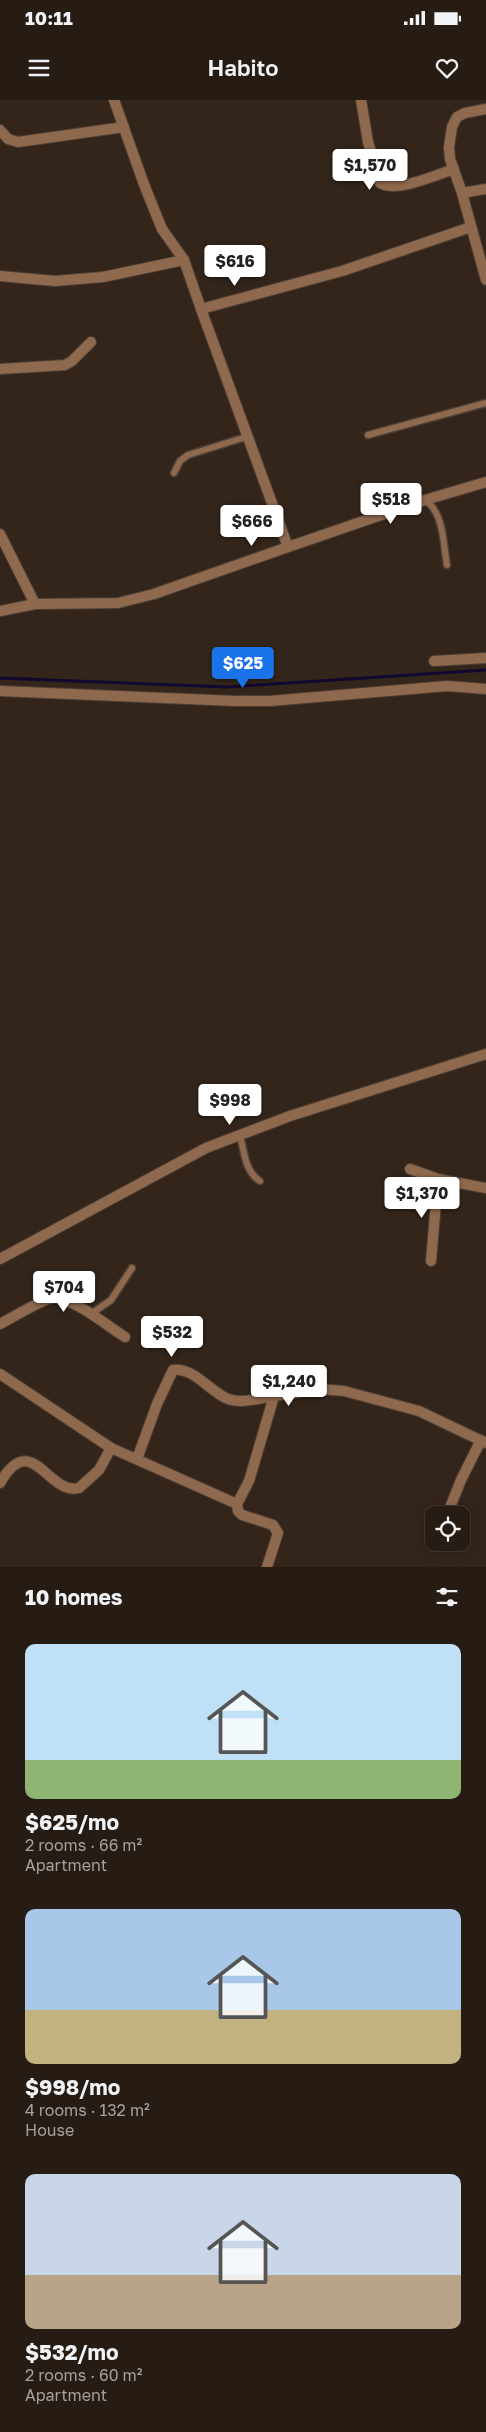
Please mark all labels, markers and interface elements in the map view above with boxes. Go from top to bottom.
text: 10:11 [25,6,73,29]
icon: menu [25,54,53,82]
text: Habito [208,54,278,81]
icon: heart [433,54,461,82]
pin: $1,570 [329,148,411,191]
text: $1,570 [344,155,396,175]
pin: $616 [205,244,265,287]
text: $616 [215,251,255,271]
pin: $518 [361,482,421,525]
text: $518 [372,489,410,509]
pin: $666 [222,504,282,547]
text: $666 [231,511,273,531]
pin: $625 [213,646,273,689]
text: $625 [223,653,263,673]
pin: $998 [200,1084,260,1126]
text: $998 [209,1090,251,1110]
pin: $1,370 [381,1176,463,1219]
text: $1,370 [396,1183,448,1203]
pin: $704 [34,1270,94,1313]
text: $704 [44,1277,84,1297]
pin: $532 [142,1316,202,1358]
text: $532 [152,1322,192,1342]
pin: $1,240 [248,1364,330,1407]
text: $1,240 [262,1371,316,1391]
map controls [425,1506,470,1551]
button: locate [425,1506,470,1551]
icon: filters [433,1583,461,1611]
text: 10 homes [25,1584,123,1610]
icon: home [198,1677,288,1767]
text: $625/mo [25,1809,119,1835]
text: 2 rooms · 66 m² [25,1835,142,1855]
text: Apartment [25,1855,107,1875]
icon: home [198,1942,288,2032]
text: $998/mo [25,2074,120,2100]
text: 4 rooms · 132 m² [25,2100,150,2120]
text: House [25,2120,74,2140]
icon: home [198,2207,288,2297]
text: $532/mo [25,2339,119,2365]
text: 2 rooms · 60 m² [25,2365,143,2385]
text: Apartment [25,2385,107,2405]

